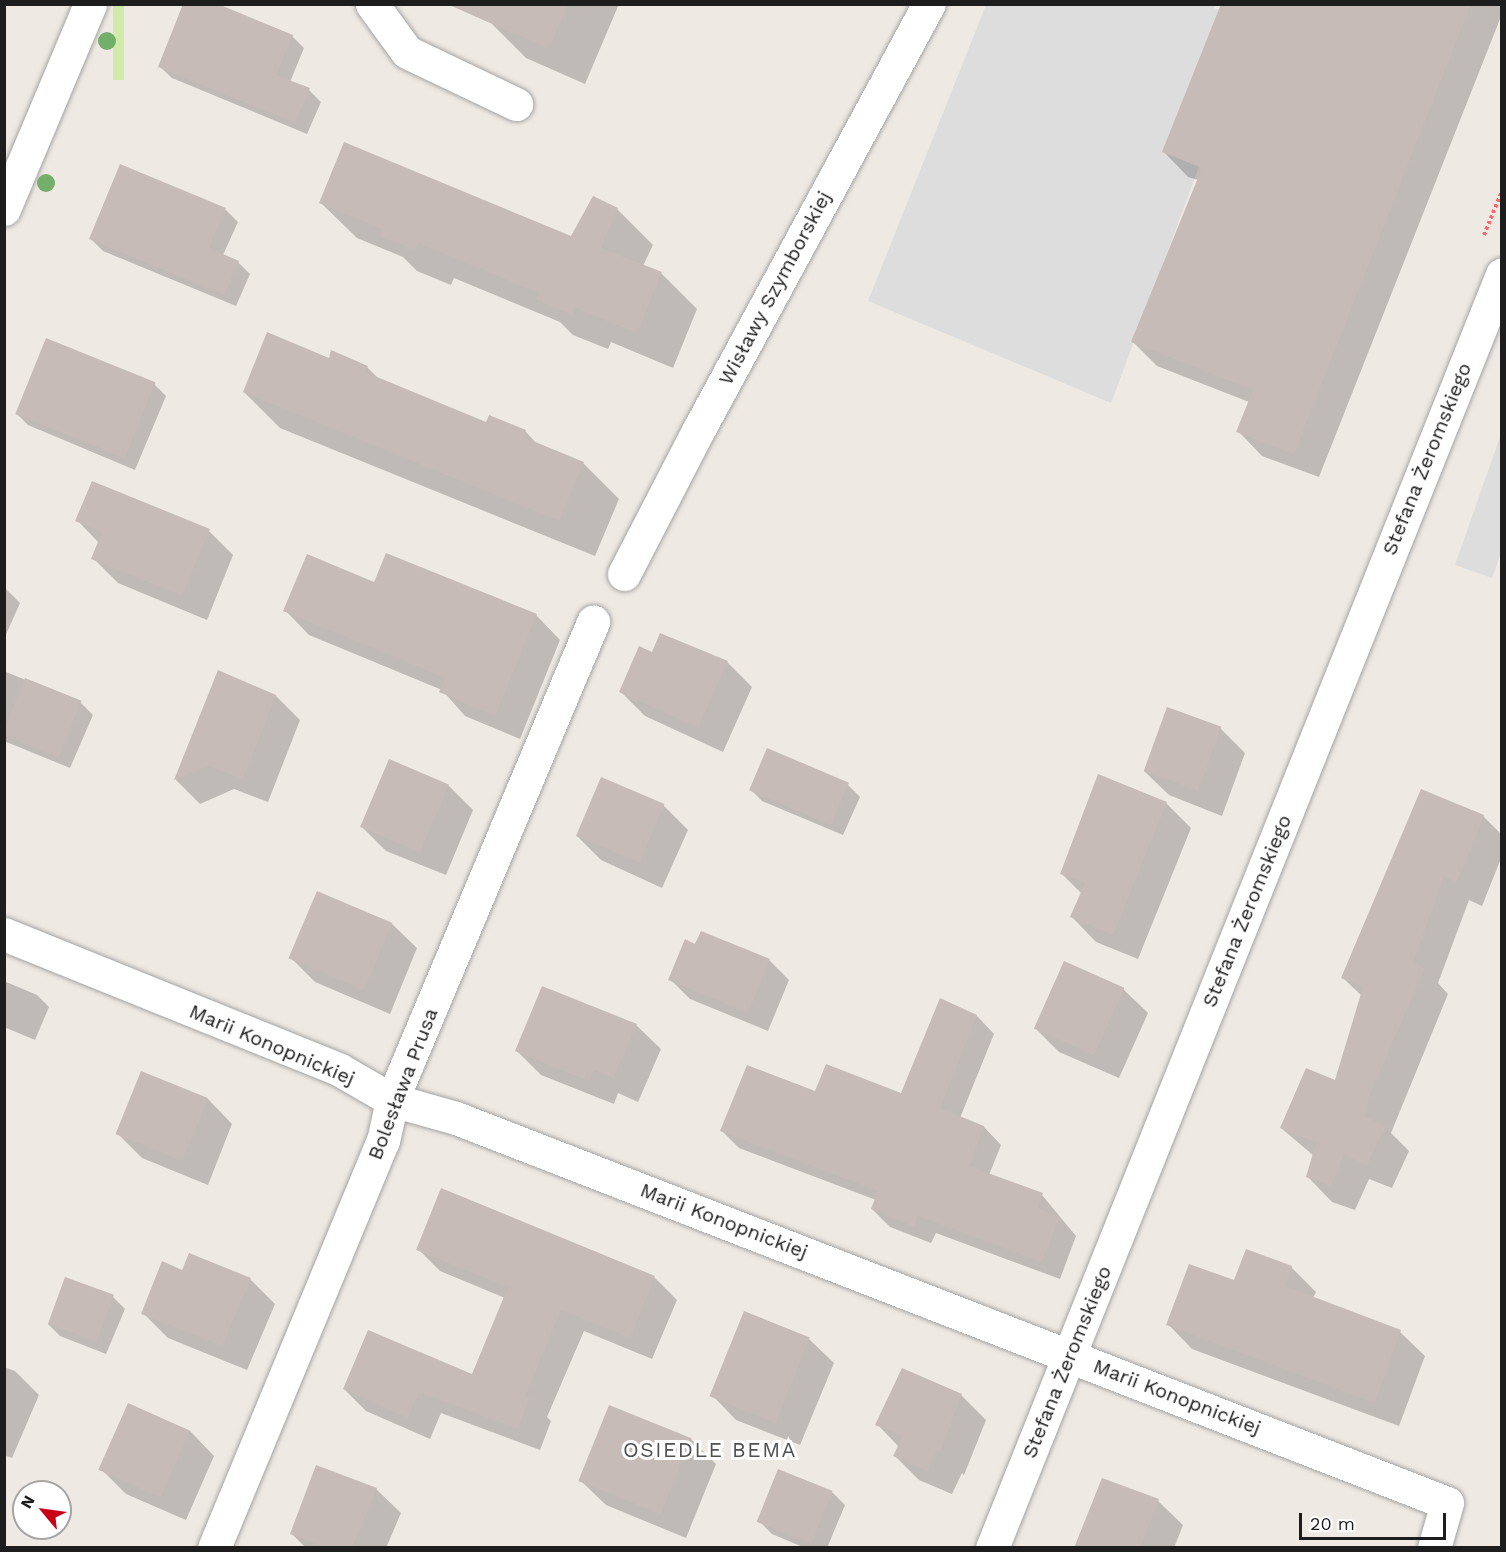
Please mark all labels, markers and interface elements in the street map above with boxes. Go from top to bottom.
street label: Wisławy Szymborskiej [714,187,836,389]
street label: Stefana Żeromskiego [1377,359,1477,559]
street label: Stefana Żeromskiego [1197,811,1297,1011]
street label: Marii Konopnickiej [186,999,358,1091]
street label: Bolesława Prusa [363,1005,443,1163]
street label: Marii Konopnickiej [637,1178,811,1264]
street label: Stefana Żeromskiego [1017,1262,1117,1462]
street label: Marii Konopnickiej [1090,1354,1264,1440]
district label: OSIEDLE BEMA [623,1437,797,1463]
north arrow [12,1480,72,1540]
text: N [16,1492,39,1512]
scale bar [1302,1501,1449,1539]
text: 20 m [1310,1513,1355,1534]

